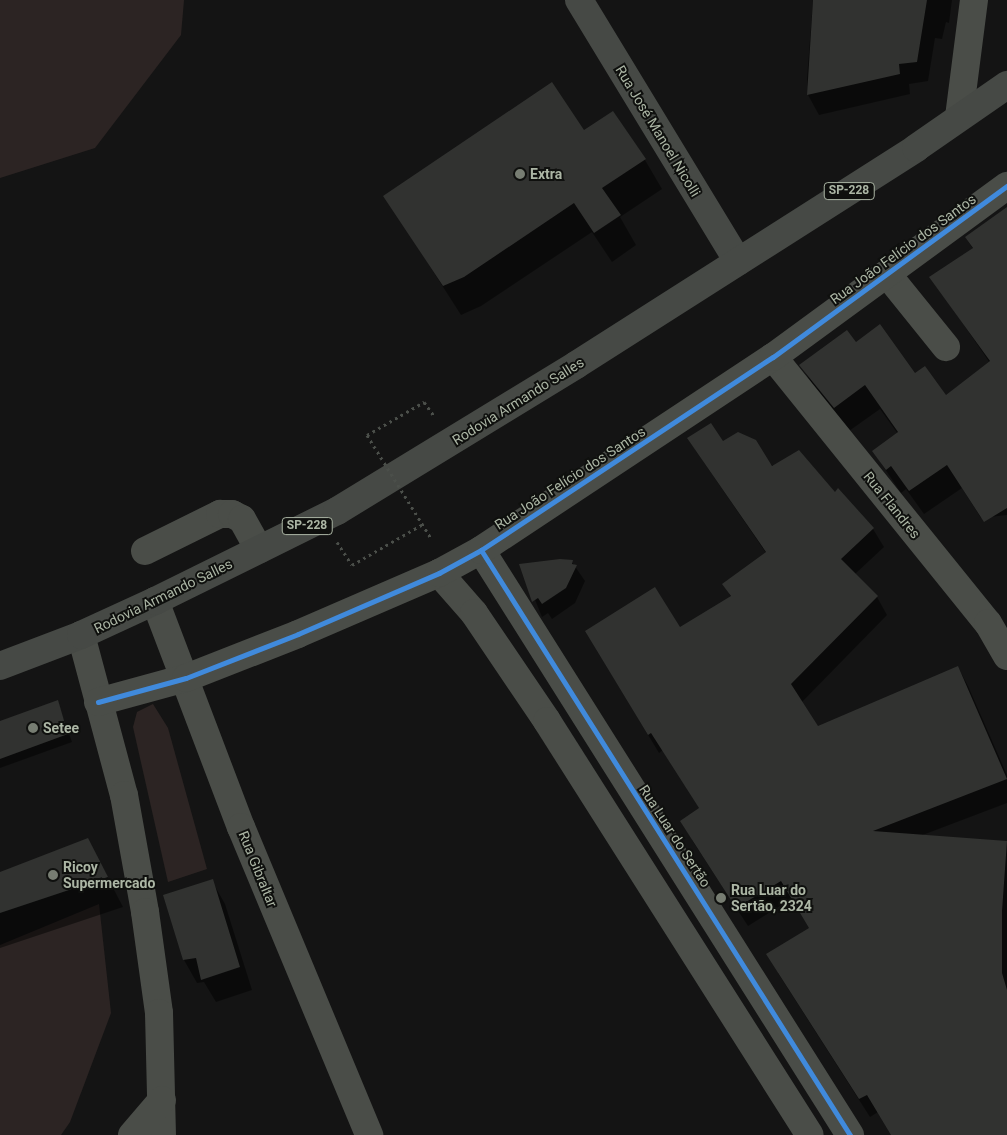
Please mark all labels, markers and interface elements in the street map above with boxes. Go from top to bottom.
street label: Rua José Manoel Nicolli [612,62,704,200]
place label: Extra [530,166,562,182]
marker: Extra [514,168,526,180]
road number: SP-228 [823,182,875,200]
street label: Rua João Felício dos Santos [827,190,979,308]
street label: Rodovia Armando Salles [449,354,587,448]
street label: Rua João Felício dos Santos [492,423,648,533]
street label: Rua Flandres [860,468,924,542]
road number: SP-228 [281,516,333,536]
street label: Rodovia Armando Salles [91,555,235,637]
place label: Setee [43,720,79,736]
marker: Setee [27,722,39,734]
street label: Rua Luar do Sertão [636,782,714,890]
street label: Rua Gibraltar [235,828,281,910]
place label: Ricoy Supermercado [63,859,155,892]
marker: Ricoy Supermercado [47,869,59,881]
place label: Rua Luar do Sertão, 2324 [731,882,812,914]
marker: Rua Luar do Sertão, 2324 [715,892,727,904]

